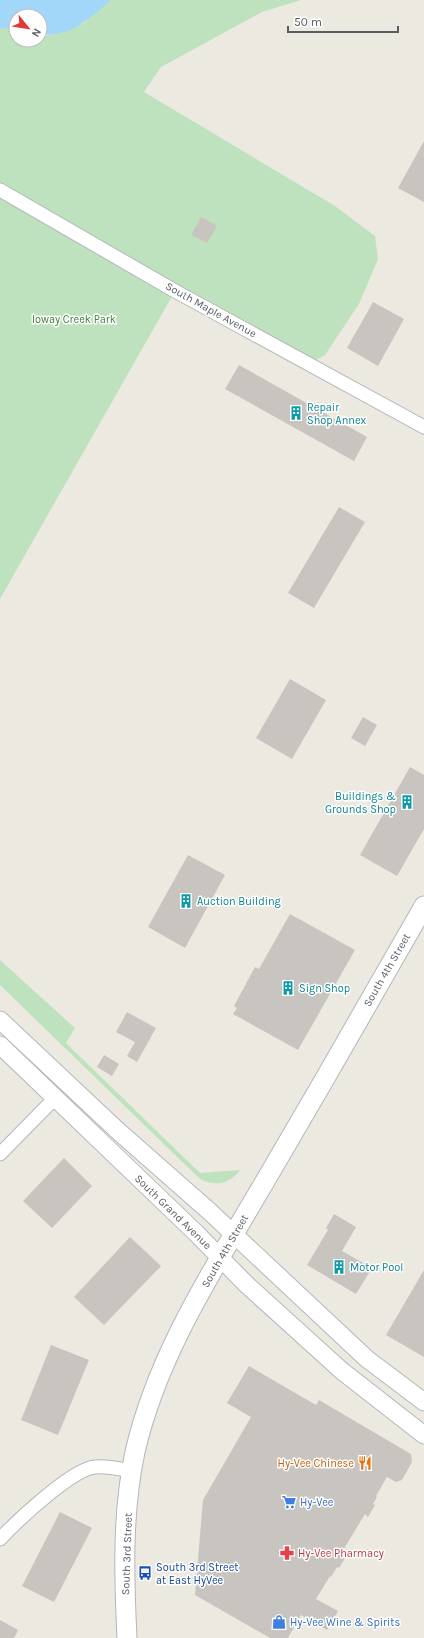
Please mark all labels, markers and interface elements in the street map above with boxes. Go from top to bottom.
north arrow [8,8,48,48]
scale bar [288,8,398,34]
text: 50 m [294,15,322,29]
text: N [29,26,44,39]
street label: South Maple Avenue [163,280,259,341]
park label: Ioway Creek Park [32,313,116,326]
place label: Repair Shop Annex [307,401,367,427]
building icon: Repair Shop Annex [288,405,304,421]
place label: Buildings & Grounds Shop [325,790,396,816]
building icon: Buildings & Grounds Shop [399,794,415,810]
building icon: Auction Building [178,893,194,909]
place label: Auction Building [197,895,282,908]
street label: South 4th Street [361,931,413,1009]
building icon: Sign Shop [280,980,296,996]
place label: Sign Shop [299,982,350,995]
street label: South Grand Avenue [132,1172,214,1252]
street label: South 4th Street [199,1212,251,1290]
building icon: Motor Pool [331,1259,347,1275]
place label: Motor Pool [350,1261,403,1274]
restaurant icon: Hy-Vee Chinese [357,1455,373,1471]
place label: Hy-Vee Chinese [278,1457,354,1470]
supermarket icon: Hy-Vee [281,1494,297,1510]
place label: Hy-Vee [300,1496,334,1509]
street label: South 3rd Street [119,1513,135,1595]
pharmacy icon: Hy-Vee Pharmacy [279,1545,295,1561]
place label: Hy-Vee Pharmacy [298,1547,384,1560]
place label: South 3rd Street at East HyVee [156,1561,239,1587]
bus stop icon: South 3rd Street at East HyVee [137,1565,153,1581]
shop icon: Hy-Vee Wine & Spirits [271,1614,287,1630]
place label: Hy-Vee Wine & Spirits [290,1616,400,1629]

